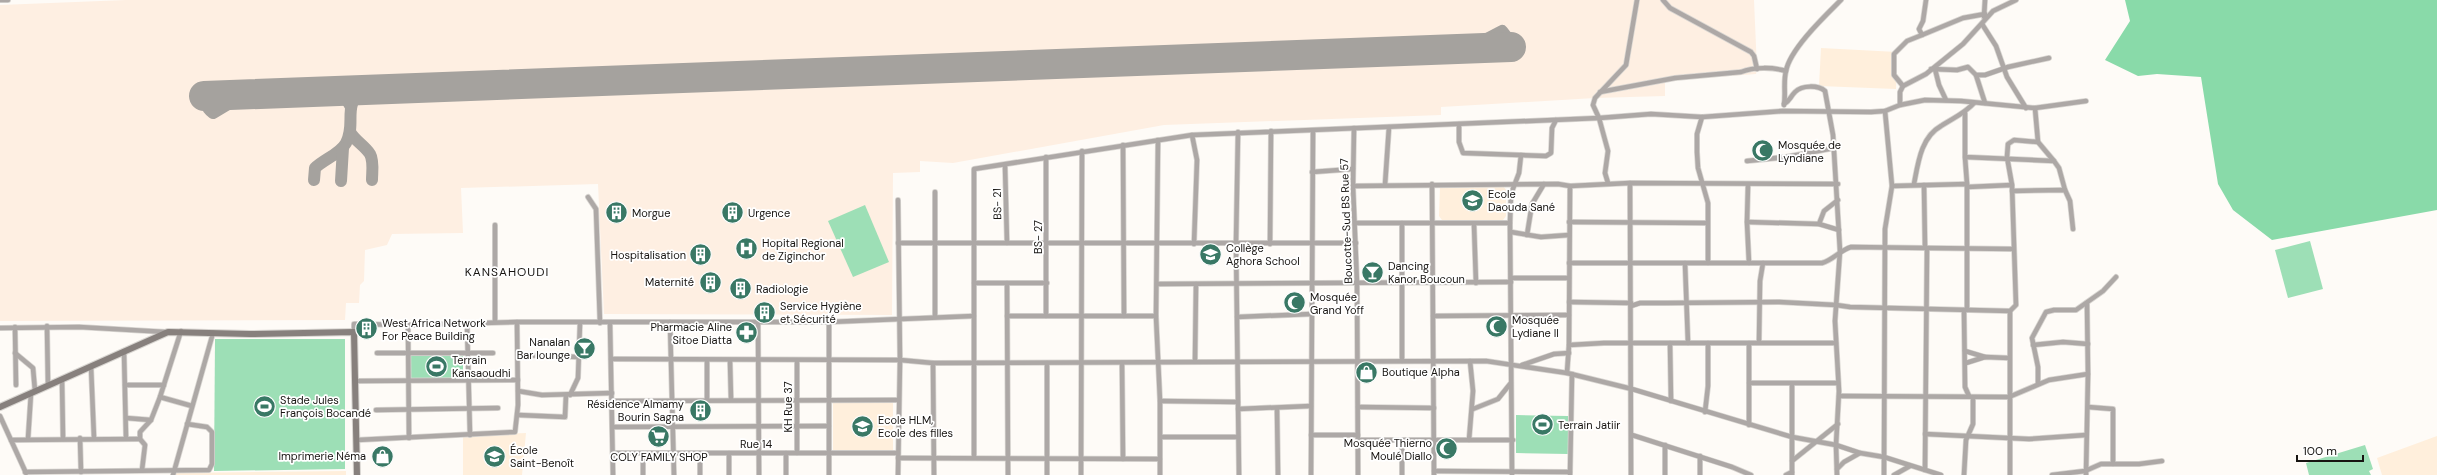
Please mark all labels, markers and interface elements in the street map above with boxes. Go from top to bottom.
mosque icon: Mosquée de Lyndiane [1749,138,1775,164]
place label: Mosquée de Lyndiane [1778,138,1841,165]
street label: Boucotte-Sud BS Rue 57 [1337,158,1355,284]
school or university icon: Ecole Daouda Sané [1460,187,1486,213]
place label: Ecole Daouda Sané [1488,187,1555,214]
street label: BS- 21 [990,188,1004,220]
building icon: Morgue [603,200,629,226]
building icon: Urgence [720,200,746,226]
place label: Morgue [632,206,670,220]
place label: Urgence [748,206,790,220]
street label: BS- 27 [1031,220,1045,254]
hospital icon: Hopital Regional de Ziginchor [734,236,760,262]
place label: Hopital Regional de Ziginchor [762,236,844,263]
school or university icon: Collège Aghora School [1198,241,1224,267]
place label: Collège Aghora School [1226,241,1300,268]
building icon: Hospitalisation [688,242,714,268]
place label: Hospitalisation [610,248,686,262]
bar icon: Dancing Kanor Boucoun [1360,259,1386,285]
place label: Dancing Kanor Boucoun [1388,259,1465,286]
district label: KANSAHOUDI [465,264,549,280]
building icon: Maternité [697,269,723,295]
place label: Maternité [645,275,694,289]
building icon: Radiologie [727,276,753,302]
place label: Radiologie [756,282,808,296]
mosque icon: Mosquée Grand Yoff [1282,290,1308,316]
place label: Mosquée Grand Yoff [1310,290,1364,317]
building icon: Service Hygiène et Sécurité [751,299,777,325]
place label: Service Hygiène et Sécurité [780,299,861,326]
mosque icon: Mosquée Lydiane II [1484,313,1510,339]
place label: Mosquée Lydiane II [1512,313,1559,340]
building icon: West Africa Network For Peace Building [353,316,379,342]
place label: West Africa Network For Peace Building [382,316,486,343]
place label: Pharmacie Aline Sitoe Diatta [650,320,732,347]
pharmacy icon: Pharmacie Aline Sitoe Diatta [734,320,760,346]
place label: Nanalan Bar lounge [517,335,570,362]
bar icon: Nanalan Bar lounge [572,335,598,361]
sports icon: Terrain Kansaoudhi [423,353,449,379]
place label: Terrain Kansaoudhi [452,353,511,380]
shop icon: Boutique Alpha [1354,359,1380,385]
place label: Boutique Alpha [1382,365,1460,379]
street label: KH Rue 37 [781,381,795,433]
sports icon: Stade Jules François Bocandé [251,393,277,419]
place label: Stade Jules François Bocandé [280,393,371,420]
place label: Résidence Almamy Bourin Sagna [587,397,684,424]
building icon: Résidence Almamy Bourin Sagna [687,397,713,423]
sports icon: Terrain Jatiir [1529,412,1555,438]
school or university icon: Ecole HLM, Ecole des filles [850,413,876,439]
place label: Ecole HLM, Ecole des filles [878,413,953,440]
place label: Terrain Jatiir [1558,418,1620,432]
supermarket icon: COLY FAMILY SHOP [646,424,672,450]
place label: Mosquée Thierno Moulé Diallo [1344,436,1432,463]
mosque icon: Mosquée Thierno Moulé Diallo [1434,436,1460,462]
street label: Rue 14 [740,437,772,451]
scale bar [2297,437,2363,463]
shop icon: Imprimerie Néma [369,443,395,469]
school or university icon: École Saint-Benoît [481,443,507,469]
place label: École Saint-Benoît [510,443,574,470]
text: 100 m [2303,443,2337,459]
place label: Imprimerie Néma [278,449,366,463]
place label: COLY FAMILY SHOP [610,450,708,464]

